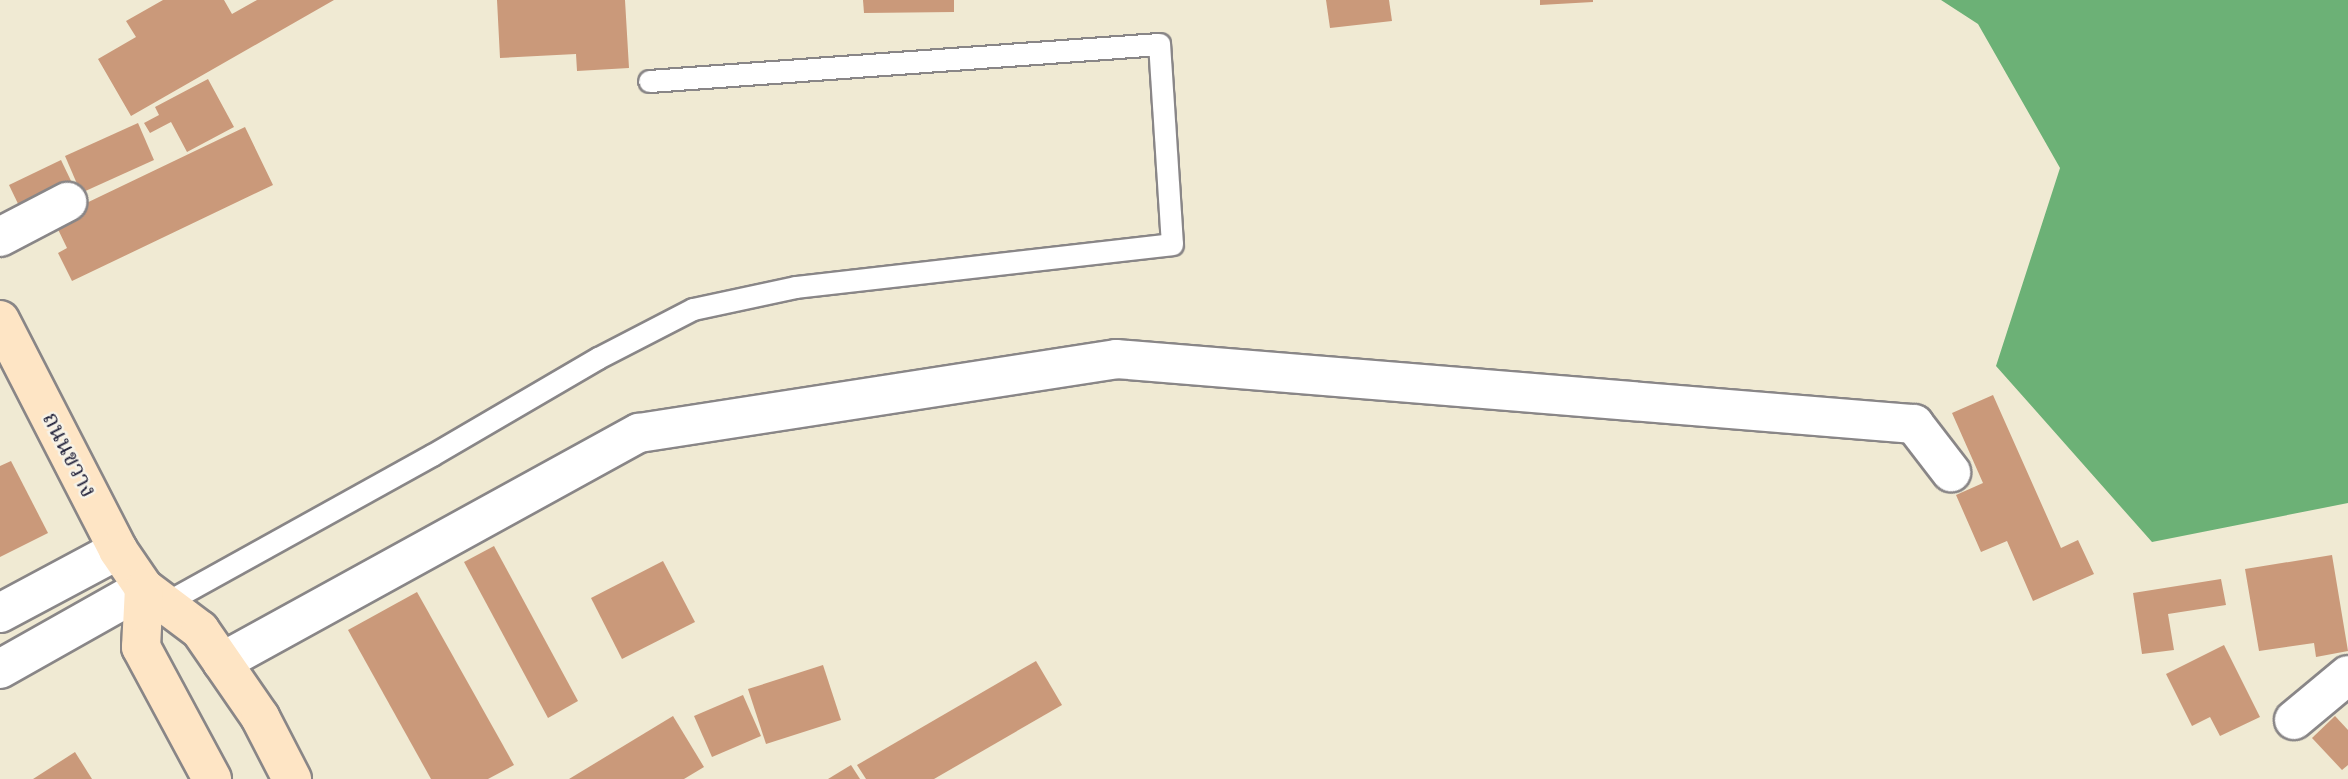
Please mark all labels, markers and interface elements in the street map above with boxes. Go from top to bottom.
street label: ถนนขวาง [36,408,102,502]

